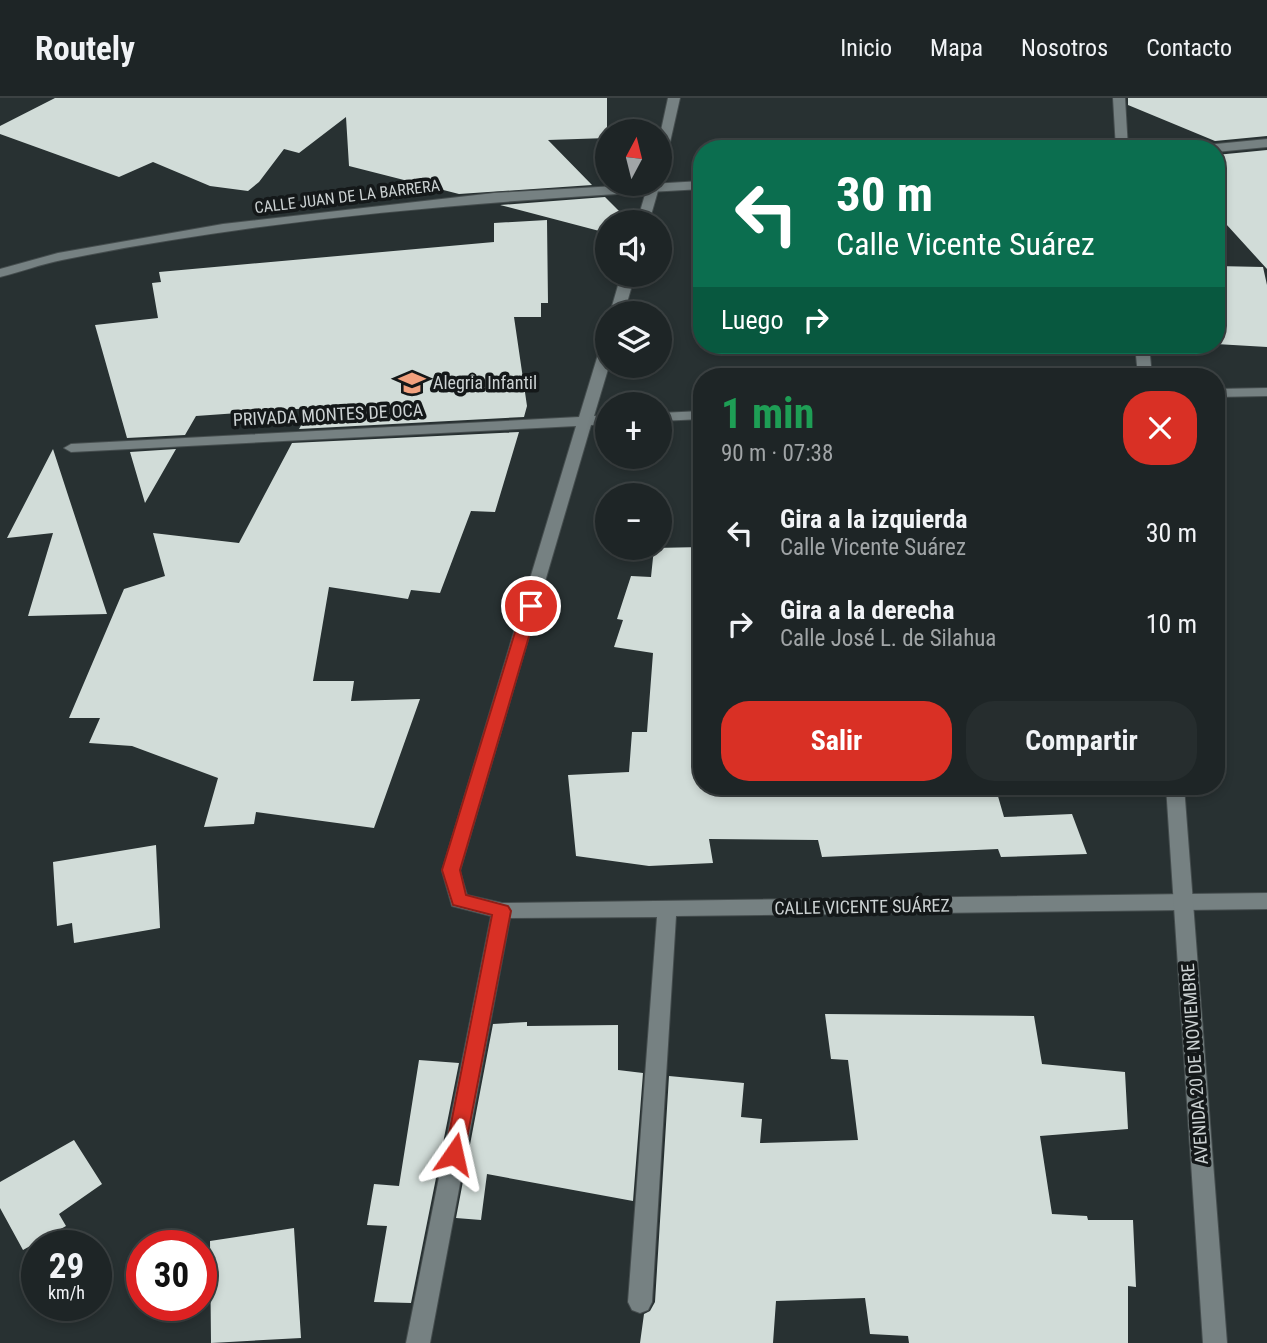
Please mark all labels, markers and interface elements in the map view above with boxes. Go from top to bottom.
text: Routely [35,29,135,68]
text: Inicio [840,34,892,62]
text: Mapa [930,34,983,62]
text: Nosotros [1021,34,1108,62]
text: Contacto [1146,34,1232,62]
north arrow [595,119,672,196]
map controls [595,119,672,560]
text: 30 m [836,166,933,223]
icon: left [721,168,812,259]
street label: CALLE JUAN DE LA BARRERA [253,176,441,217]
button: sound [595,210,672,287]
text: Calle Vicente Suárez [836,225,1095,263]
button: layers [595,301,672,378]
icon: right [797,301,835,339]
text: Luego [721,305,783,335]
school or university icon: Alegria Infantil [397,368,427,398]
place label: Alegria Infantil [433,372,537,393]
text: 1 min [721,389,814,438]
button: close [1123,391,1197,465]
button: + [595,392,672,469]
street label: PRIVADA MONTES DE OCA [232,399,424,430]
text: 90 m · 07:38 [721,440,833,467]
button: − [595,483,672,560]
text: Gira a la izquierda [780,504,968,534]
icon: left [721,514,759,552]
text: 30 m [1146,518,1197,548]
text: Calle Vicente Suárez [780,534,966,561]
pin [501,576,561,636]
icon: arrive [512,587,550,625]
text: Gira a la derecha [780,595,954,625]
icon: right [721,605,759,643]
text: 10 m [1146,609,1197,639]
text: Calle José L. de Silahua [780,625,996,652]
button: Salir [721,701,952,781]
button: Compartir [966,701,1197,781]
street label: CALLE VICENTE SUÁREZ [774,894,950,919]
street label: AVENIDA 20 DE NOVIEMBRE [1177,963,1212,1165]
position arrow [417,1117,491,1191]
speed limit sign: 30 [126,1230,217,1321]
text: 29 [49,1246,84,1287]
text: km/h [48,1282,85,1303]

